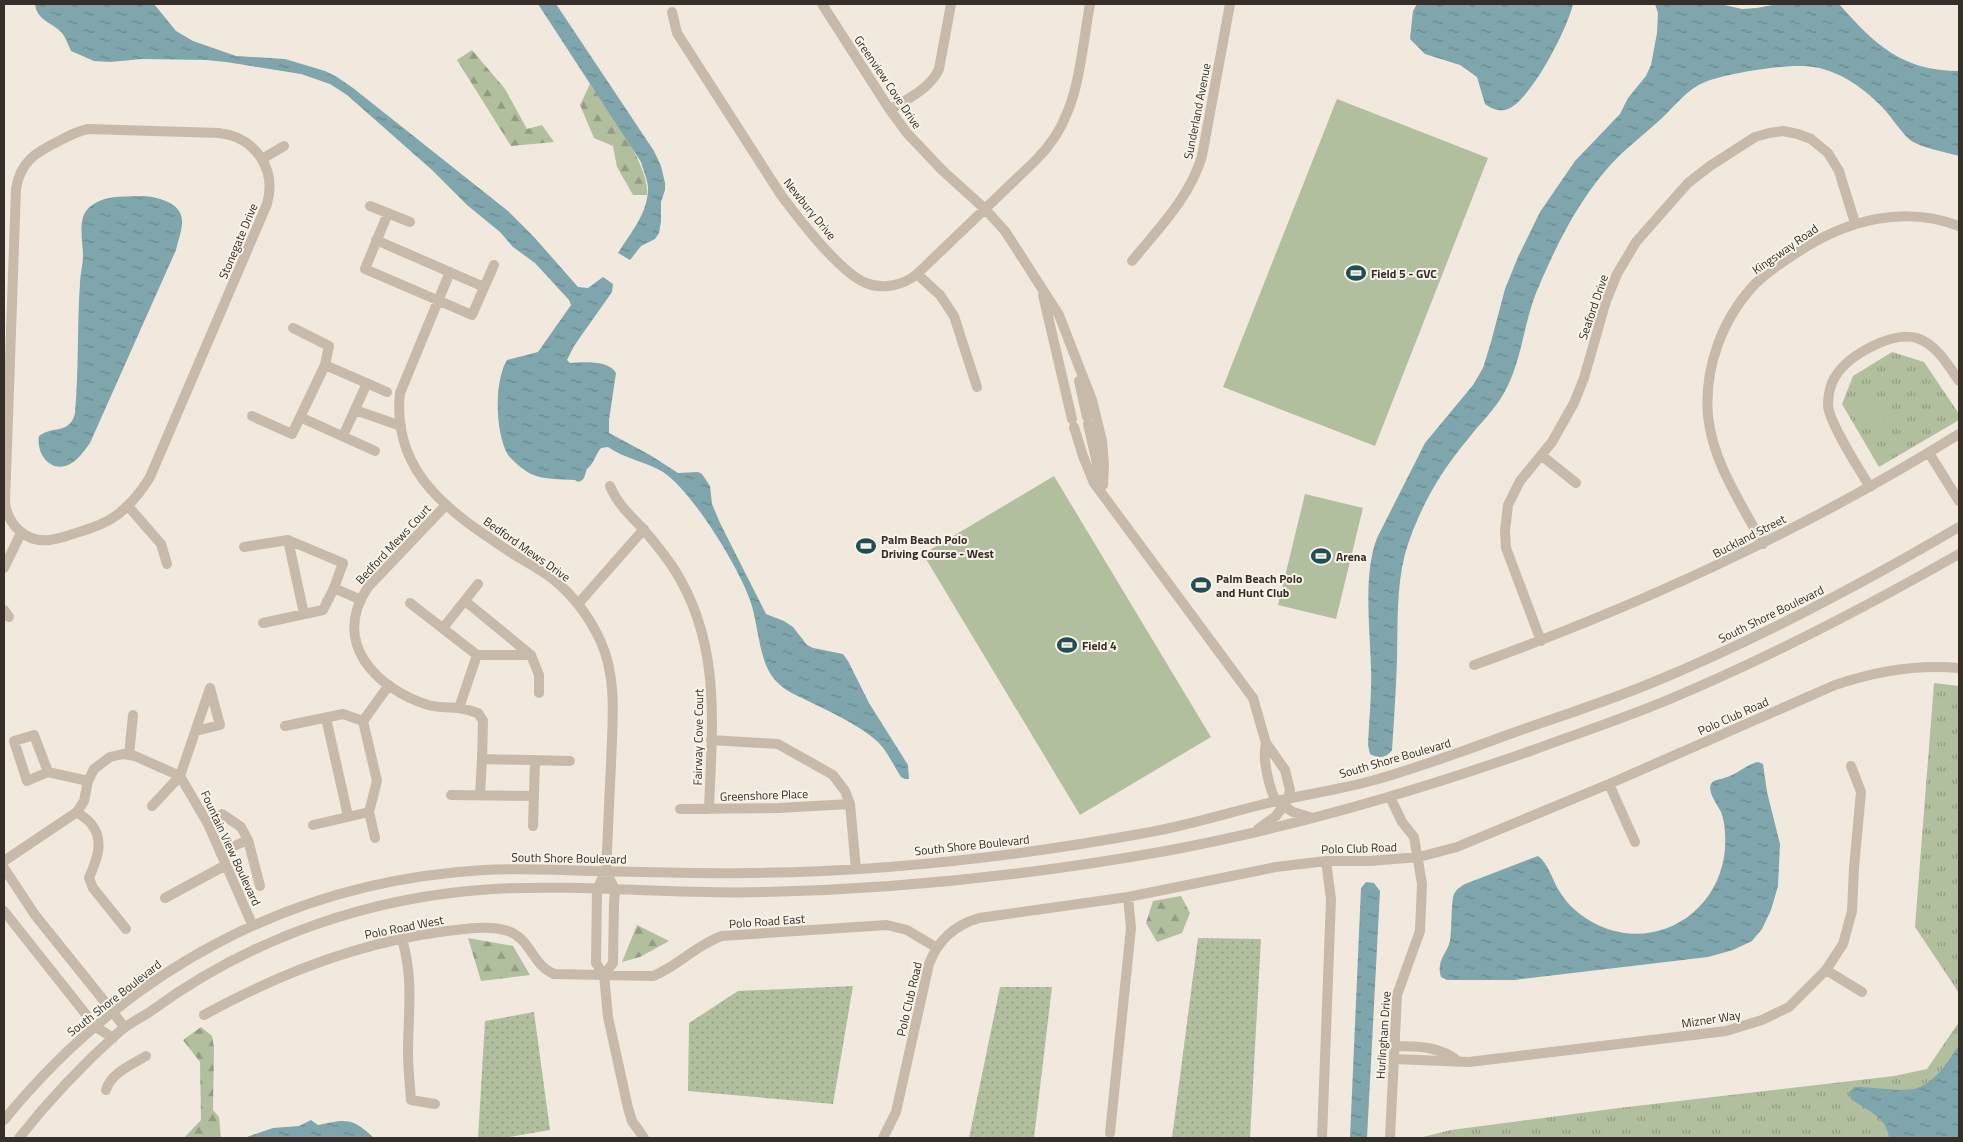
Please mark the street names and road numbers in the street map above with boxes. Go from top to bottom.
street label: Greenview Cove Drive [850,31,926,133]
street label: Sunderland Avenue [1178,61,1216,161]
street label: Newbury Drive [779,174,841,244]
street label: Stonegate Drive [213,200,263,282]
street label: Kingsway Road [1748,219,1822,279]
street label: Seaford Drive [1573,272,1613,342]
street label: Bedford Mews Court [351,499,436,588]
street label: Buckland Street [1709,509,1790,563]
street label: Bedford Mews Drive [480,512,574,586]
street label: South Shore Boulevard [1715,580,1827,648]
street label: Fairway Cove Court [688,688,708,785]
street label: Polo Club Road [1695,692,1771,740]
street label: South Shore Boulevard [1337,733,1453,783]
street label: Greenshore Place [720,784,808,806]
street label: Fountain View Boulevard [196,787,266,909]
street label: South Shore Boulevard [914,830,1030,860]
street label: Polo Club Road [1321,837,1397,859]
street label: South Shore Boulevard [511,847,627,869]
street label: Polo Road East [728,909,806,933]
street label: Polo Road West [363,910,446,944]
street label: South Shore Boulevard [63,955,165,1041]
street label: Polo Club Road [891,960,927,1038]
street label: Hurlingham Drive [1370,990,1396,1080]
street label: Mizner Way [1680,1005,1742,1033]

